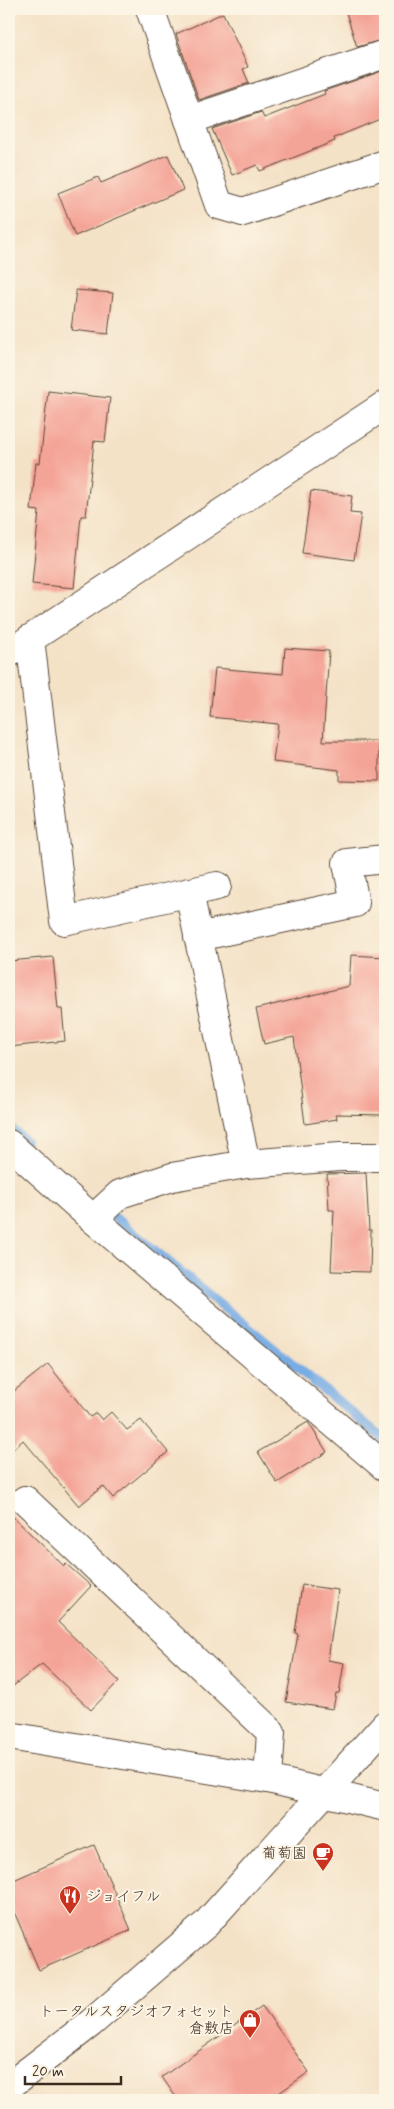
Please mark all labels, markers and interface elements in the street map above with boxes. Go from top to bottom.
cafe icon: 葡萄園 [311,1841,335,1872]
place label: 葡萄園 [262,1844,307,1864]
restaurant icon: ジョイフル [58,1884,82,1915]
place label: ジョイフル [86,1887,160,1907]
place label: トータルスタジオフォセット 倉敷店 [39,2002,234,2039]
shop icon: トータルスタジオフォセット 倉敷店 [238,2008,262,2039]
scale bar [25,2054,121,2086]
text: 20 m [32,2062,64,2082]

